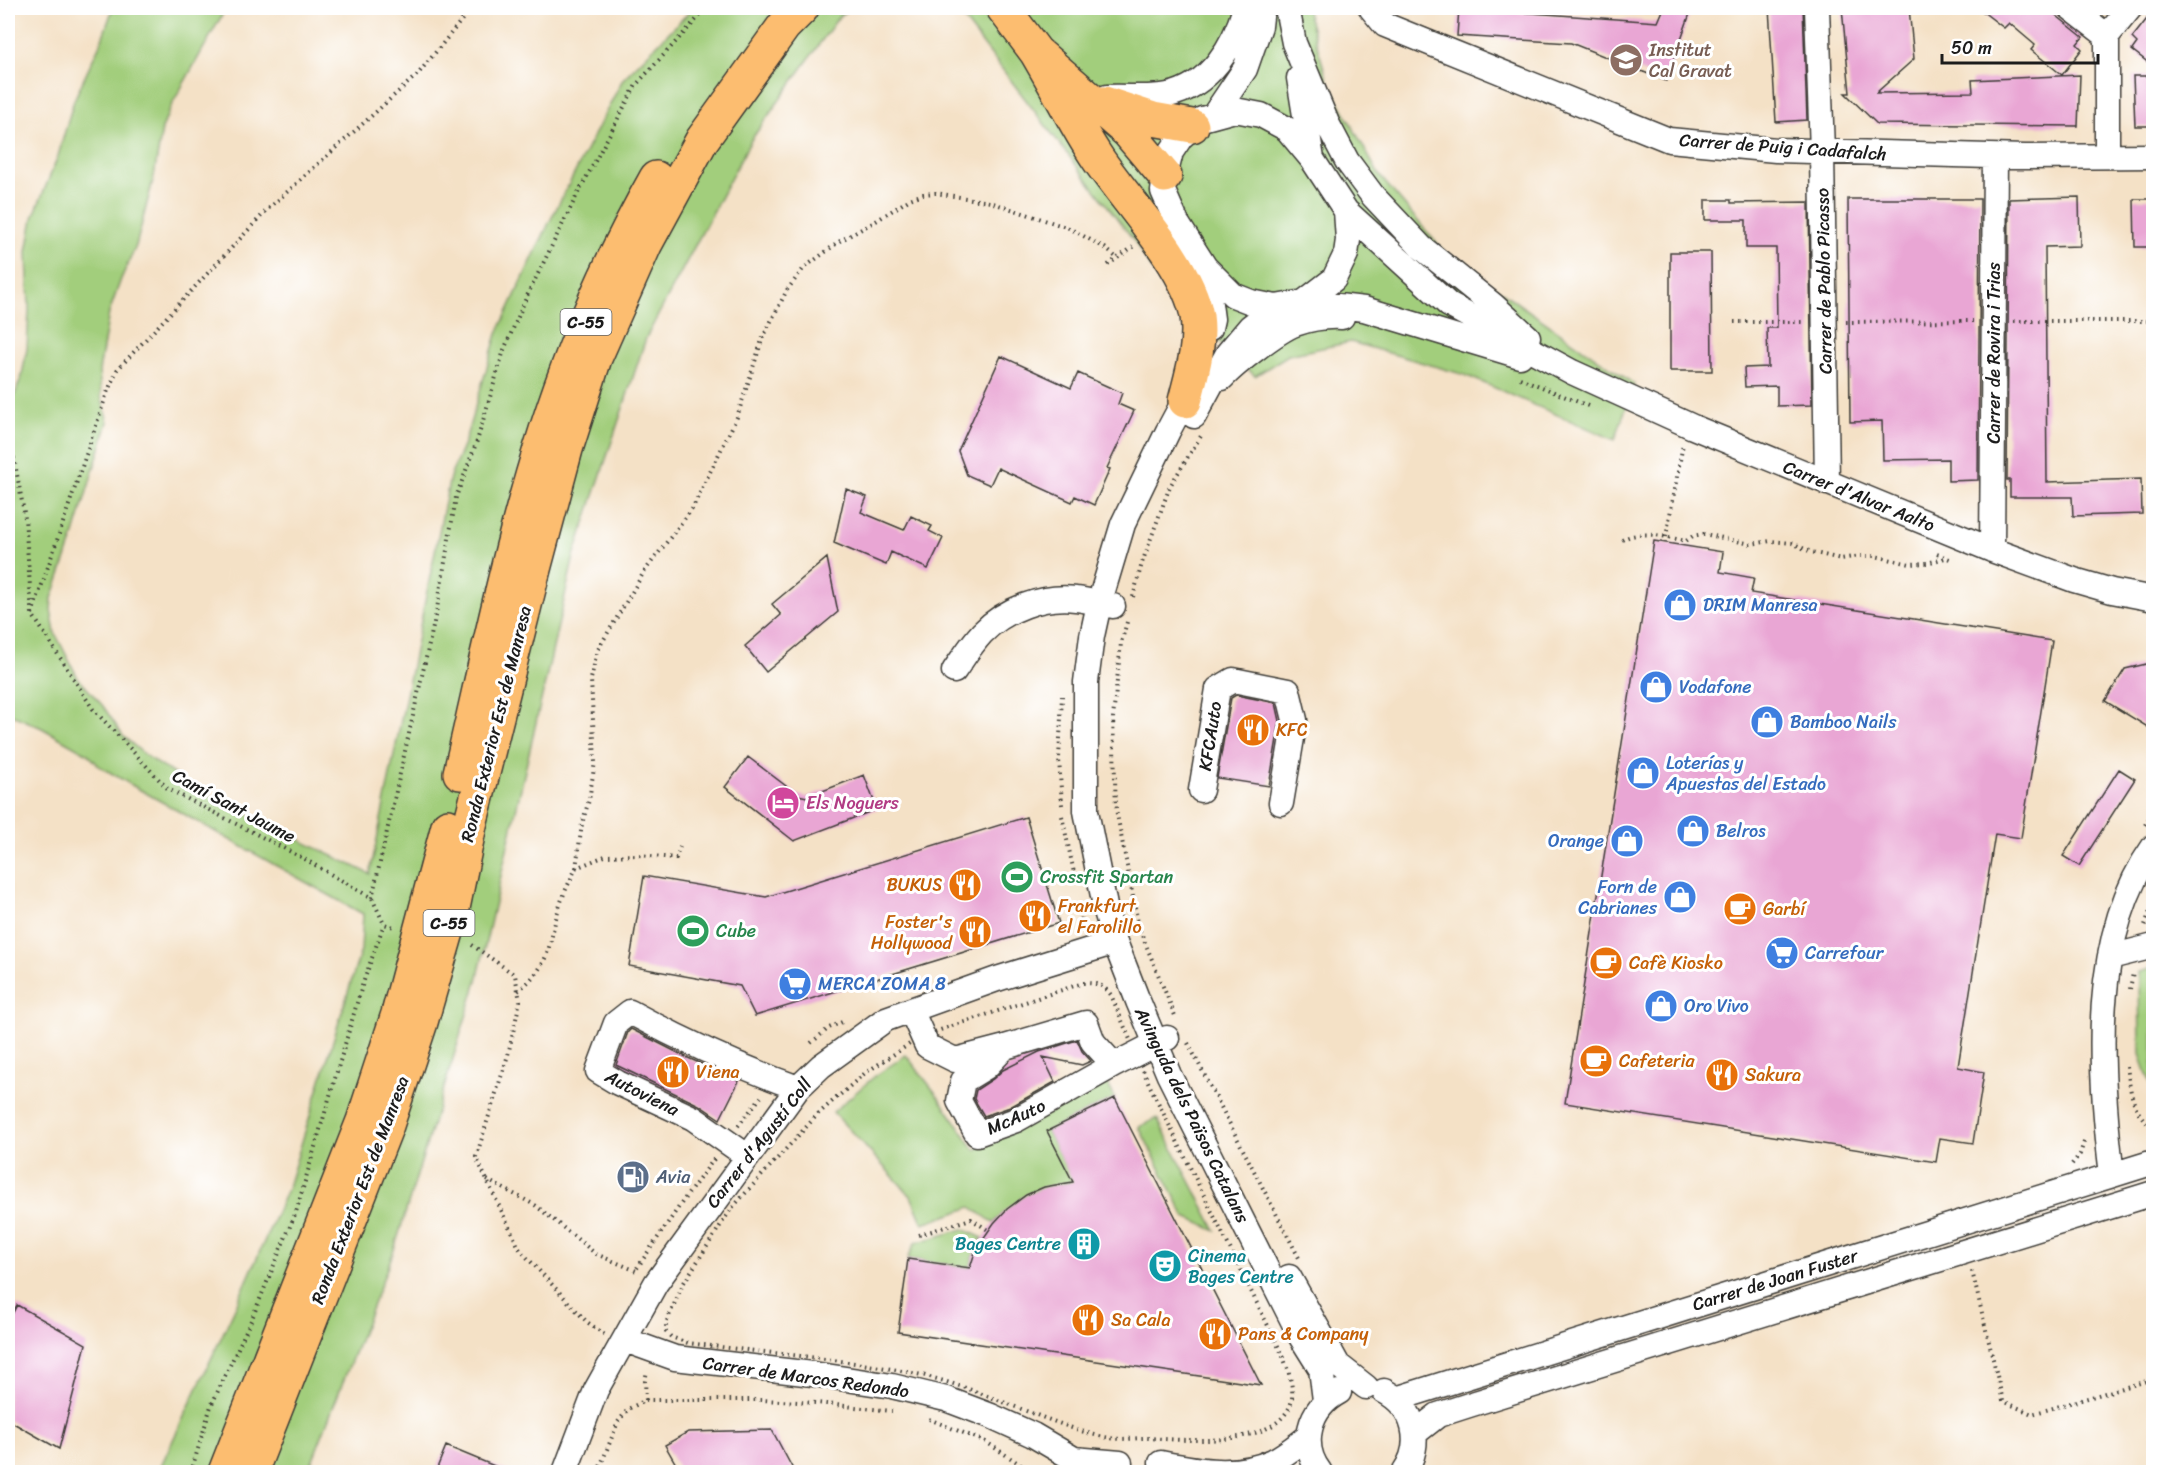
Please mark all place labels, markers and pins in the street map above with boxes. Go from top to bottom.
place label: Institut Cal Gravat [1648,34,1732,87]
school or university icon: Institut Cal Gravat [1608,42,1644,78]
shop icon: DRIM Manresa [1662,587,1698,623]
place label: DRIM Manresa [1703,589,1818,621]
shop icon: Vodafone [1638,669,1674,705]
place label: Vodafone [1679,671,1752,703]
shop icon: Bamboo Nails [1749,704,1785,740]
place label: Bamboo Nails [1790,706,1897,738]
restaurant icon: KFC [1235,712,1271,748]
place label: KFC [1276,714,1308,746]
place label: Loterías y Apuestas del Estado [1665,747,1826,800]
shop icon: Loterías y Apuestas del Estado [1625,755,1661,791]
hotel icon: Els Noguers [765,785,801,821]
place label: Els Noguers [806,787,899,819]
shop icon: Belros [1675,813,1711,849]
place label: Belros [1716,815,1766,847]
shop icon: Orange [1609,823,1645,859]
place label: Orange [1548,825,1604,857]
sports icon: Crossfit Spartan [999,859,1035,895]
place label: Crossfit Spartan [1040,861,1173,893]
restaurant icon: BUKUS [947,867,983,903]
place label: BUKUS [886,869,942,901]
place label: Forn de Cabrianes [1578,871,1658,924]
shop icon: Forn de Cabrianes [1662,879,1698,915]
place label: Frankfurt el Farolillo [1058,890,1142,943]
cafe icon: Garbí [1722,891,1758,927]
place label: Garbí [1763,893,1807,925]
restaurant icon: Frankfurt el Farolillo [1017,898,1053,934]
place label: Foster's Hollywood [871,906,954,959]
sports icon: Cube [675,913,711,949]
restaurant icon: Foster's Hollywood [957,914,993,950]
place label: Cube [716,915,756,947]
supermarket icon: Carrefour [1764,935,1800,971]
place label: Carrefour [1805,937,1885,969]
cafe icon: Cafè Kiosko [1588,945,1624,981]
place label: Cafè Kiosko [1629,947,1723,979]
supermarket icon: MERCA ZOMA 8 [777,966,813,1002]
place label: MERCA ZOMA 8 [818,968,946,1000]
shop icon: Oro Vivo [1643,988,1679,1024]
place label: Oro Vivo [1684,990,1749,1022]
cafe icon: Cafeteria [1578,1043,1614,1079]
place label: Cafeteria [1619,1045,1695,1077]
restaurant icon: Viena [655,1054,691,1090]
place label: Viena [696,1056,740,1088]
restaurant icon: Sakura [1704,1057,1740,1093]
place label: Sakura [1745,1059,1801,1091]
fuel station icon: Avia [615,1159,651,1195]
place label: Avia [655,1161,691,1193]
building icon: Bages Centre [1066,1226,1102,1262]
place label: Bages Centre [955,1228,1061,1260]
place label: Cinema Bages Centre [1188,1240,1294,1293]
theatre icon: Cinema Bages Centre [1147,1248,1183,1284]
restaurant icon: Sa Cala [1070,1302,1106,1338]
place label: Sa Cala [1111,1304,1170,1336]
restaurant icon: Pans & Company [1197,1316,1233,1352]
place label: Pans & Company [1238,1318,1369,1350]

